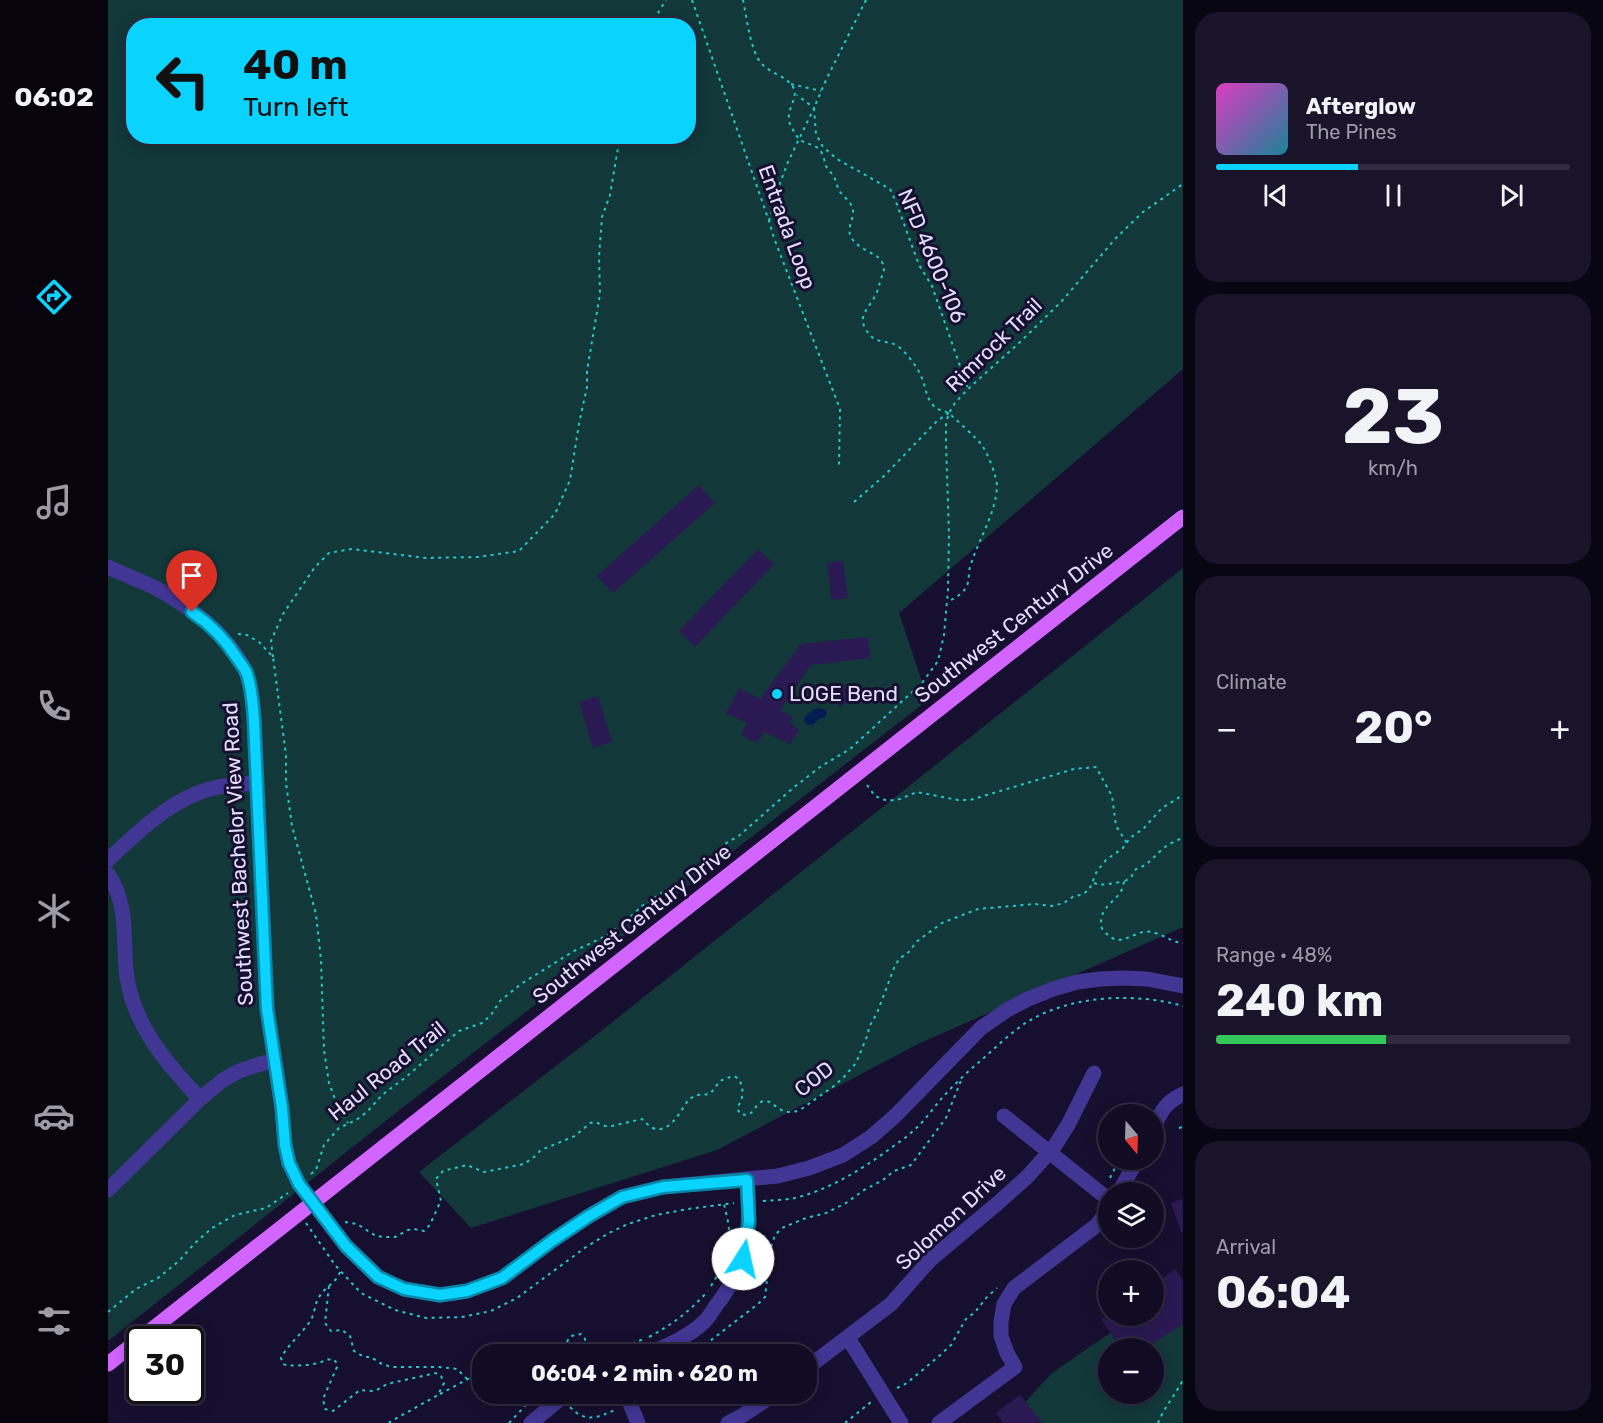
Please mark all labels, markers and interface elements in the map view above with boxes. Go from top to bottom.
text: 40 m [243,40,348,90]
icon: left [144,42,222,120]
text: 06:02 [14,81,94,113]
text: Turn left [243,91,348,123]
text: Afterglow [1306,93,1416,120]
text: The Pines [1306,120,1397,144]
street label: Entrada Loop [753,161,822,292]
icon: previous [1259,179,1292,212]
icon: pause [1377,179,1410,212]
icon: next [1495,179,1528,212]
street label: NFD 4600-106 [893,185,972,327]
icon: directions [33,276,75,318]
street label: Rimrock Trail [940,293,1047,397]
text: 23 [1342,370,1444,463]
text: km/h [1368,456,1418,480]
icon: music [33,481,75,523]
street label: Southwest Century Drive [910,537,1118,708]
pin [166,550,217,612]
icon: arrive [175,559,208,592]
text: Climate [1216,670,1287,694]
place label: LOGE Bend [789,681,898,706]
icon: phone [33,685,75,727]
marker: LOGE Bend [770,687,784,701]
text: 20° [1354,701,1433,754]
street label: Southwest Bachelor View Road [217,702,258,1006]
text: − [1216,709,1237,748]
text: + [1549,709,1570,748]
street label: Southwest Century Drive [528,838,736,1009]
icon: climate [33,890,75,932]
text: Range · 48% [1216,943,1332,967]
text: 240 km [1216,974,1384,1027]
street label: Haul Road Trail [323,1016,450,1126]
street label: COD [789,1056,838,1102]
icon: car [33,1095,75,1137]
north arrow [1098,1104,1164,1170]
map controls [1098,1104,1164,1404]
street label: Solomon Drive [890,1160,1011,1275]
button: layers [1098,1182,1164,1248]
position arrow [711,1227,775,1291]
text: Arrival [1216,1235,1276,1259]
button: + [1098,1260,1164,1326]
text: 06:04 [1216,1266,1350,1319]
icon: filters [33,1300,75,1342]
speed limit sign: 30 [126,1326,204,1404]
button: − [1098,1338,1164,1404]
text: 06:04 · 2 min · 620 m [531,1360,758,1387]

